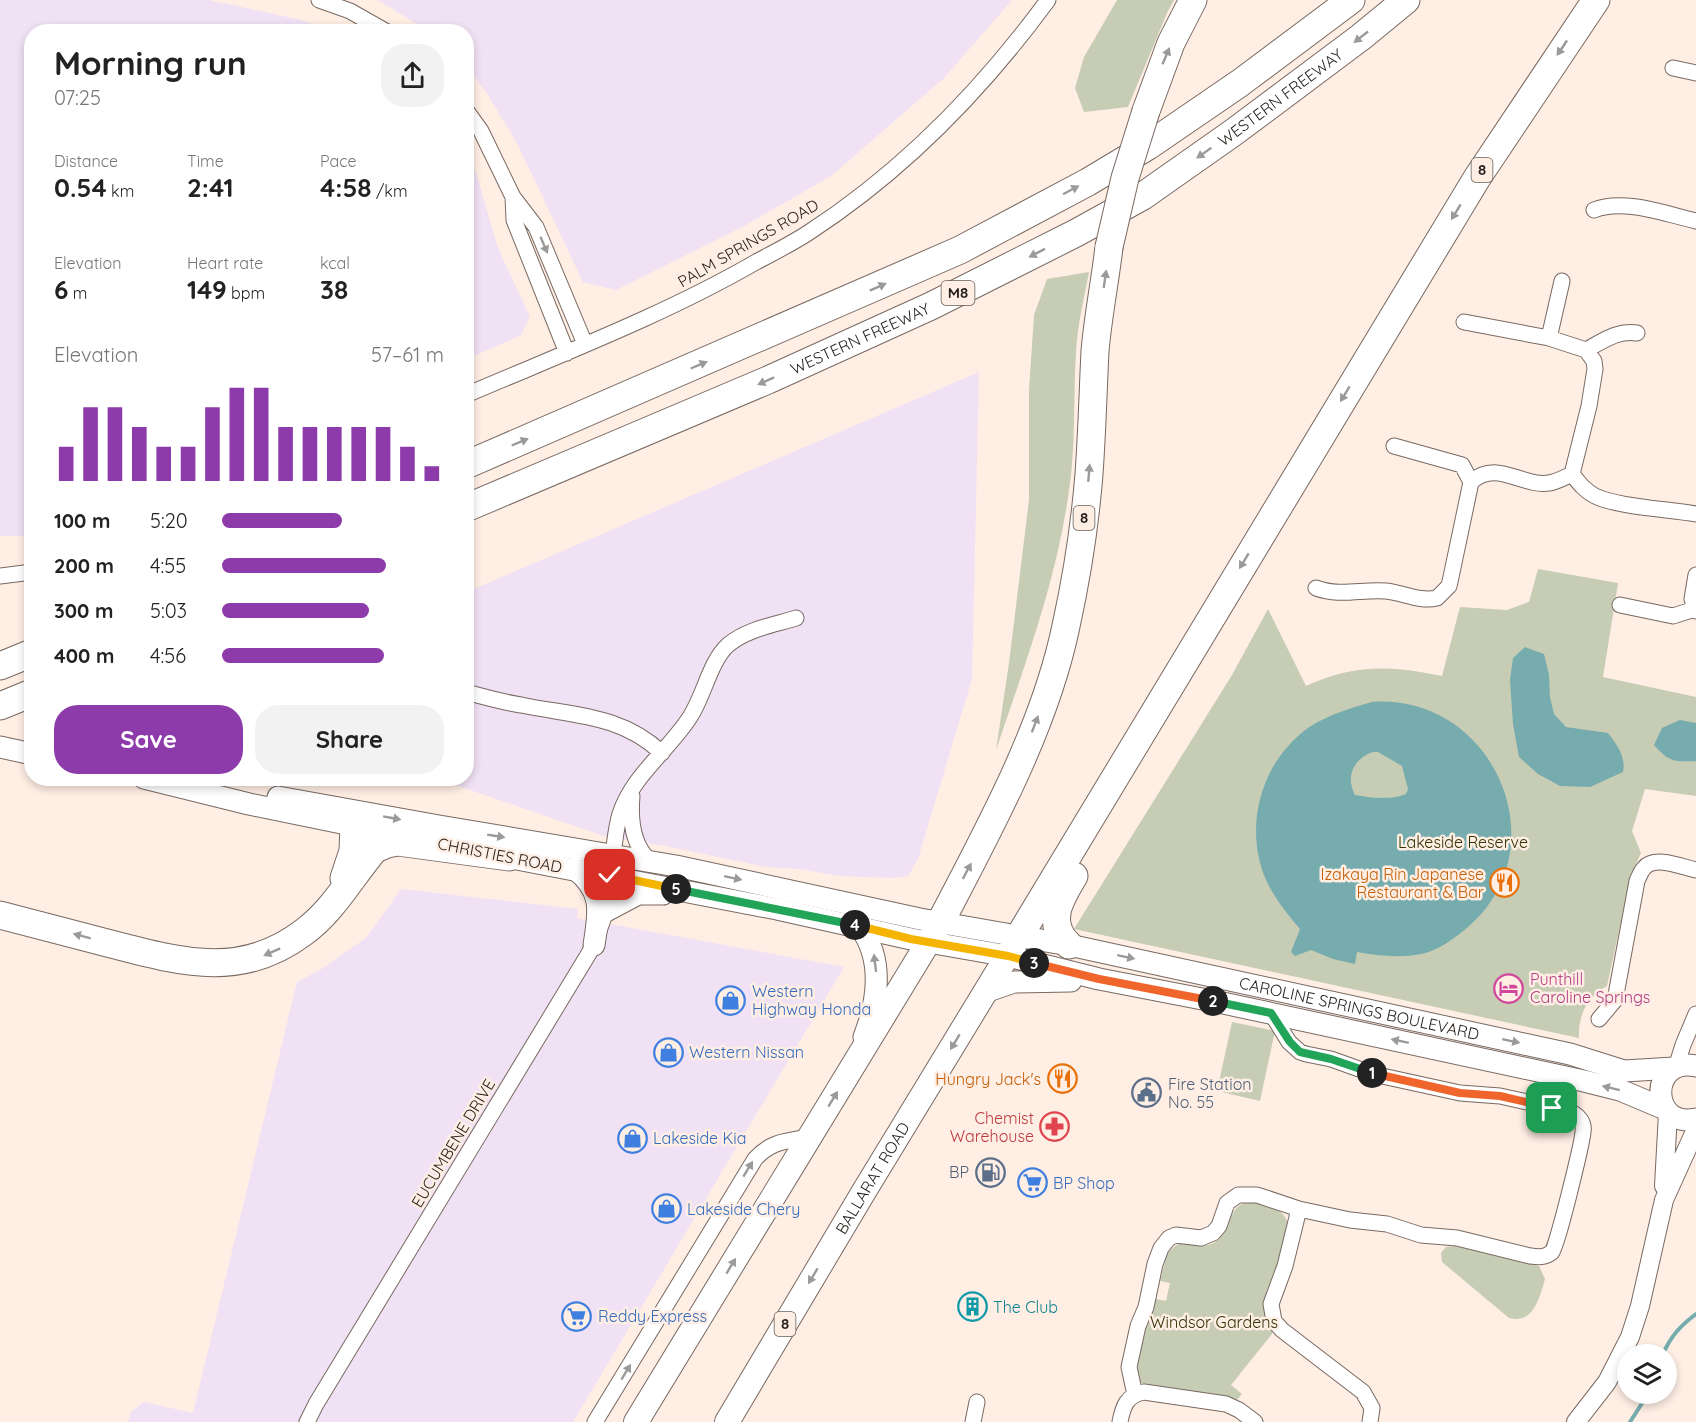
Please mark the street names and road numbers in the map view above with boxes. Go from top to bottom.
street label: WESTERN FREEWAY [1214,44,1347,150]
road number: 8 [1472,158,1492,182]
street label: PALM SPRINGS ROAD [674,195,822,291]
road number: M8 [942,281,974,305]
street label: WESTERN FREEWAY [787,298,933,379]
road number: 8 [1074,506,1094,530]
street label: CHRISTIES ROAD [436,833,564,877]
street label: CAROLINE SPRINGS BOULEVARD [1237,972,1481,1044]
street label: EUCUMBENE DRIVE [407,1075,499,1211]
street label: BALLARAT ROAD [831,1118,914,1238]
road number: 8 [774,1312,796,1336]

